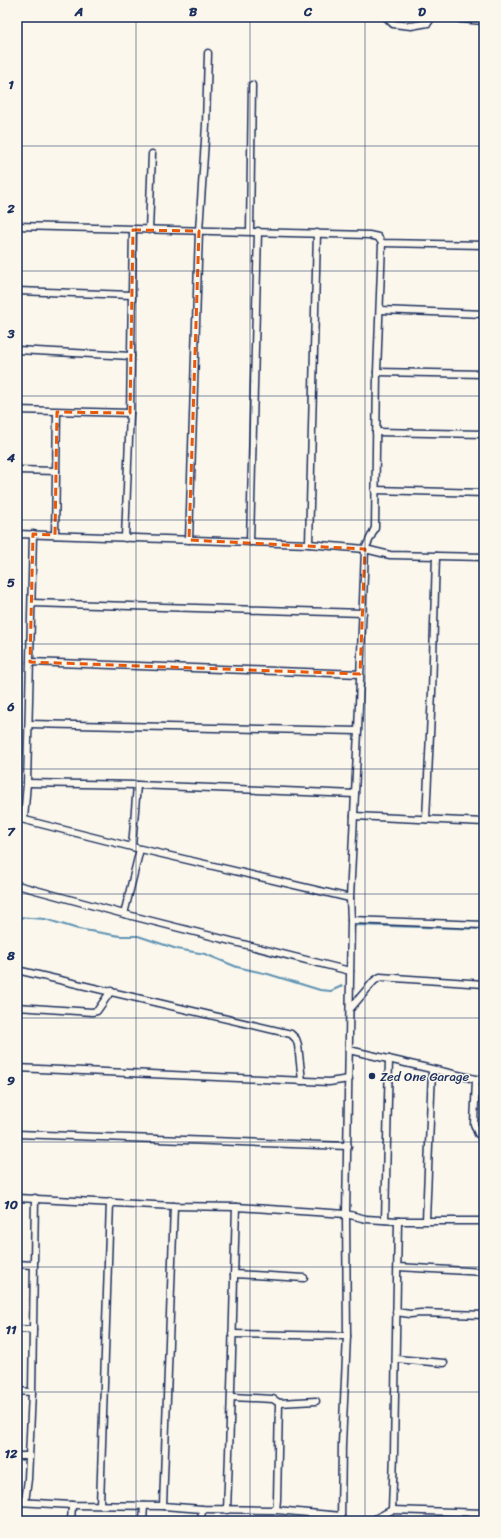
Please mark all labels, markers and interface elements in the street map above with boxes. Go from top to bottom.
text: A [74,0,83,23]
text: B [189,0,198,23]
text: C [303,0,313,23]
text: D [418,0,426,23]
text: 1 [8,73,14,96]
text: 2 [6,197,15,220]
text: 3 [6,322,15,345]
text: 4 [6,446,16,469]
text: 5 [7,571,15,594]
text: 6 [6,695,15,718]
text: 7 [7,820,16,843]
text: 8 [6,944,15,967]
place label: Zed One Garage [380,1065,470,1088]
text: 9 [7,1069,15,1092]
marker: Zed One Garage [367,1071,377,1081]
text: 10 [4,1193,18,1216]
text: 11 [5,1318,17,1341]
text: 12 [4,1442,18,1465]

